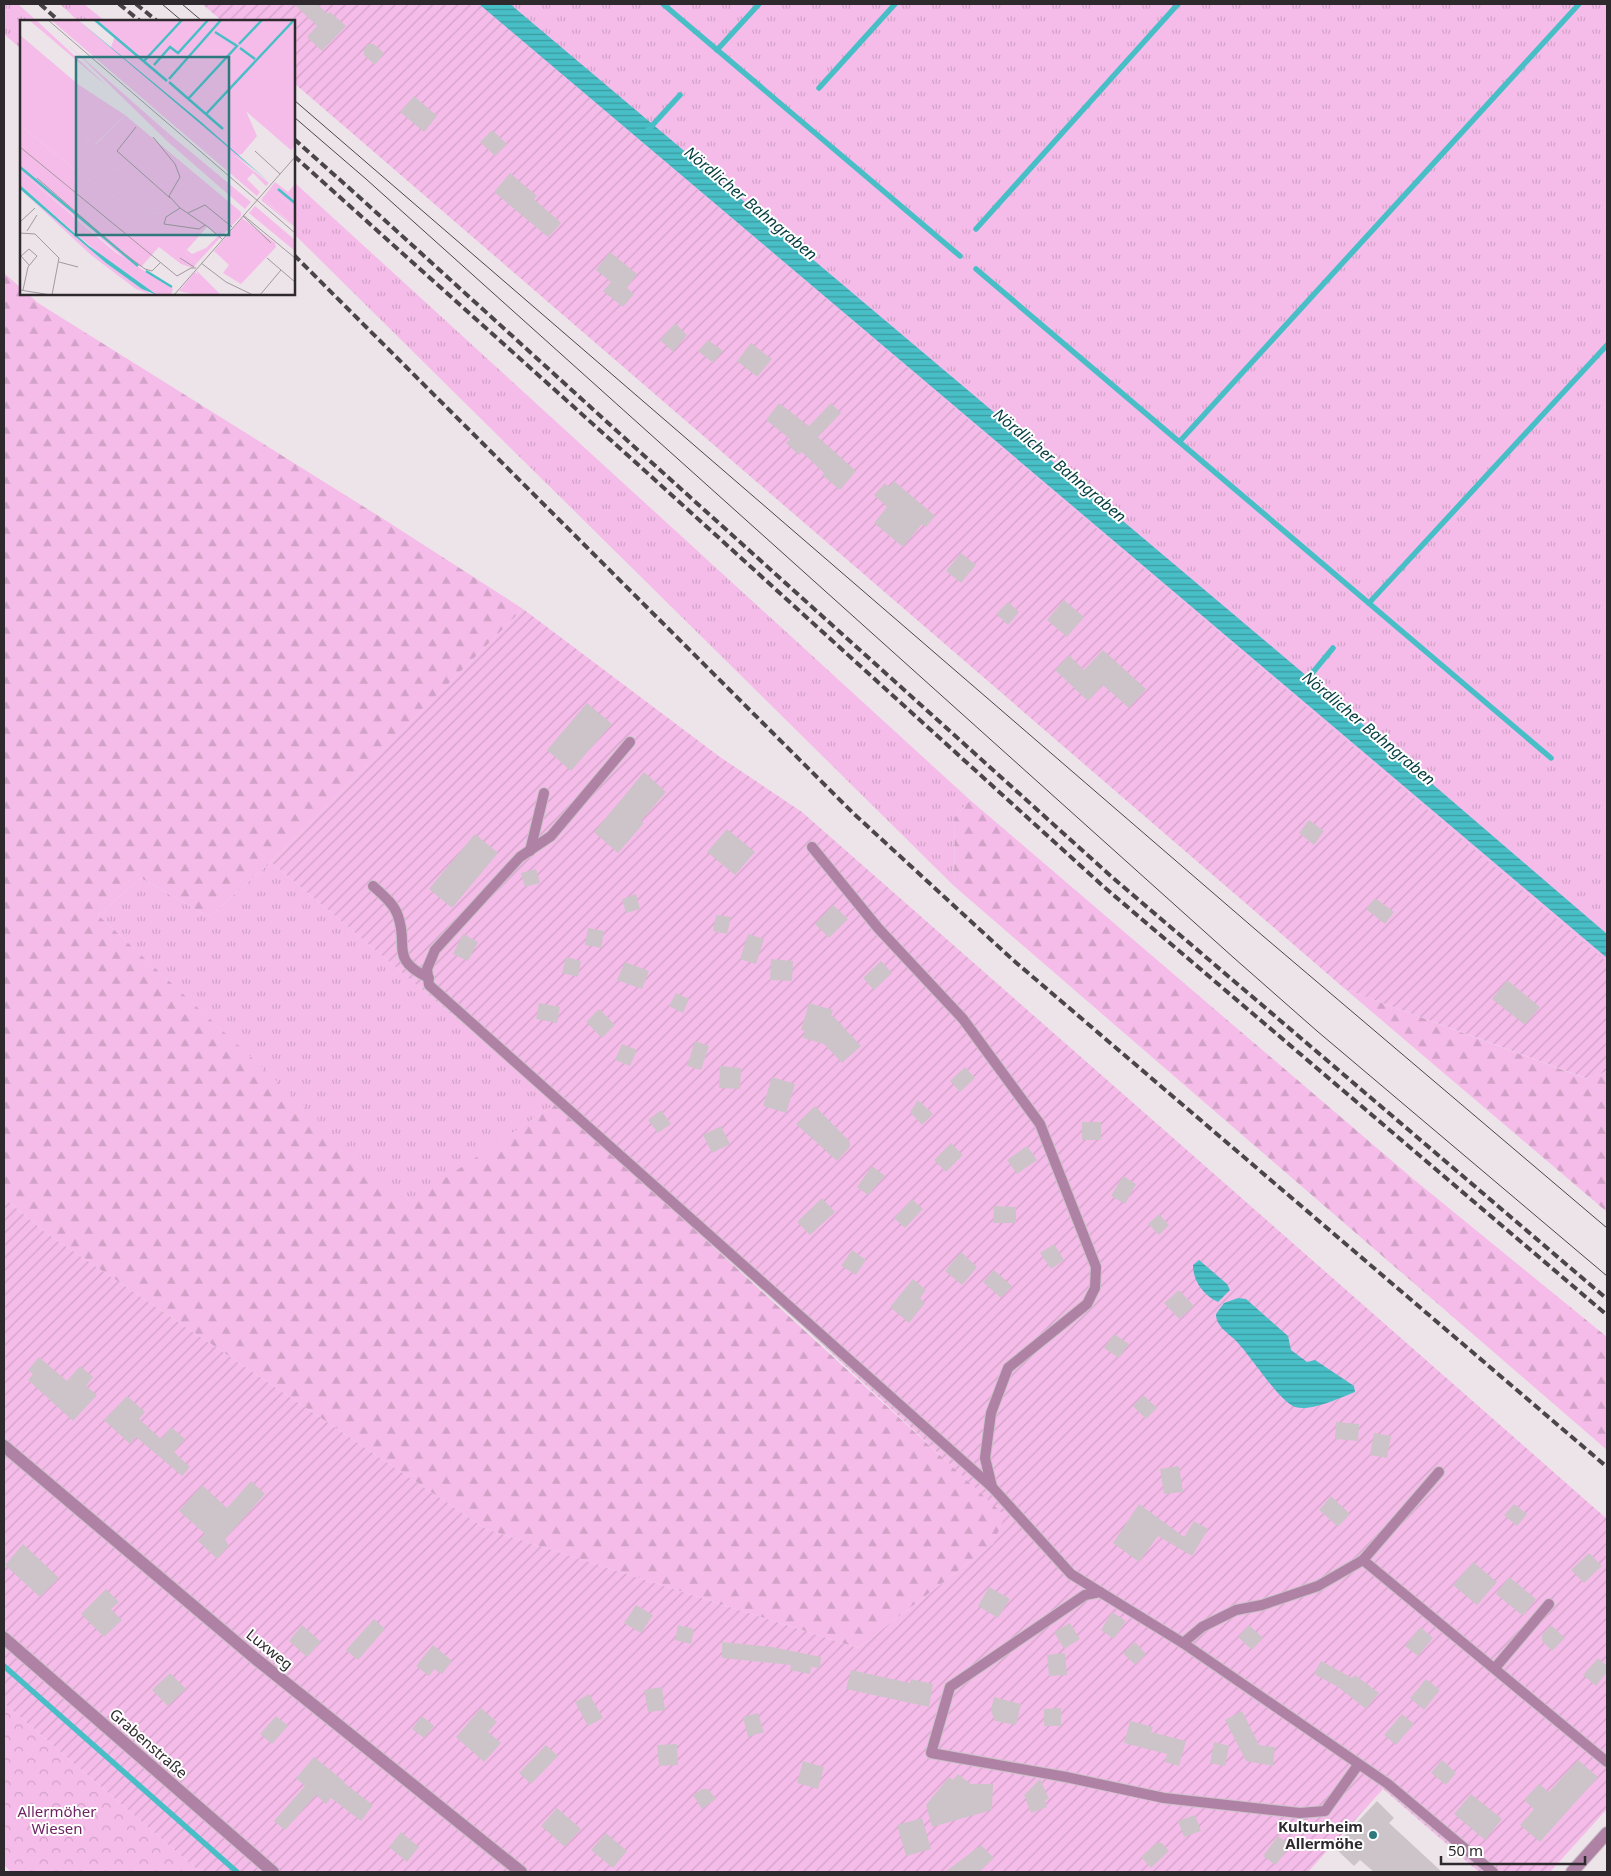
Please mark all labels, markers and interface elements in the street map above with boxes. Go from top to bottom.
inset map [20,20,295,295]
water label: Nördlicher Bahngraben [680,141,822,265]
water label: Nördlicher Bahngraben [989,403,1131,527]
water label: Nördlicher Bahngraben [1298,666,1440,790]
street label: Luxweg [243,1624,297,1674]
street label: Grabenstraße [106,1704,192,1782]
park label: Allermöher Wiesen [17,1801,97,1838]
place label: Kulturheim Allermöhe [1278,1816,1363,1853]
marker: Kulturheim Allermöhe [1367,1829,1379,1841]
scale bar [1441,1834,1585,1866]
text: 50 m [1448,1840,1483,1860]

